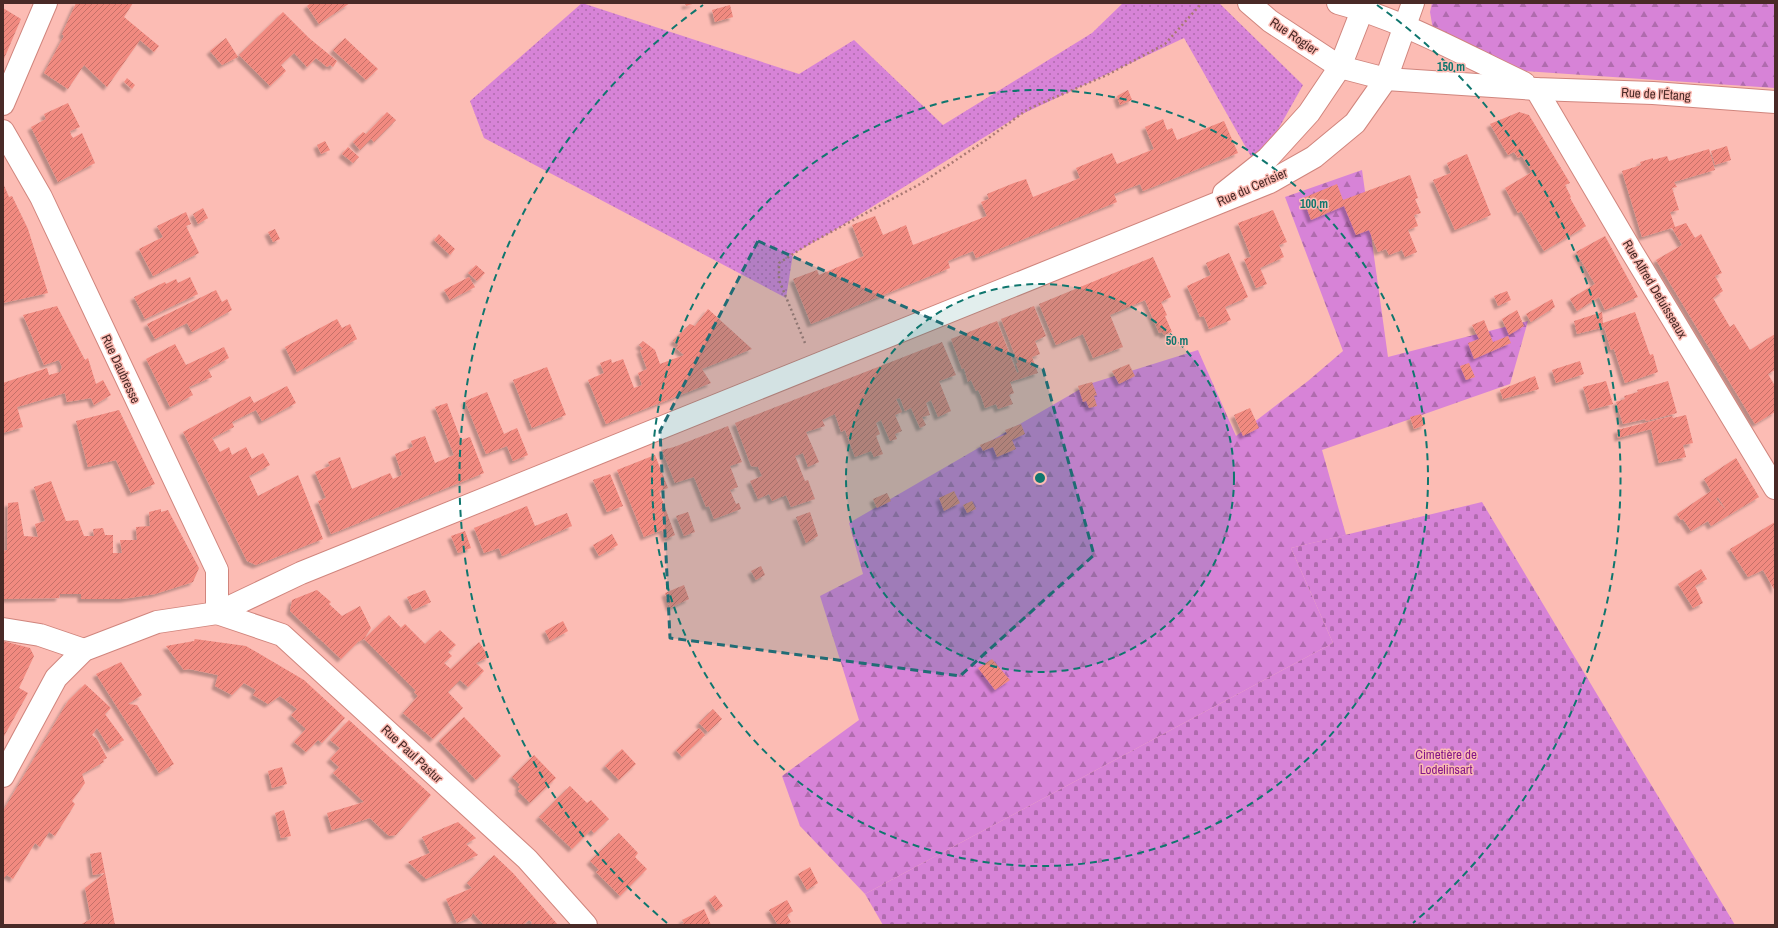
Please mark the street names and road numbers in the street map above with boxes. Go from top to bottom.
street label: Rue Rogier [1267,14,1322,59]
street label: Rue de l'Étang [1621,84,1691,104]
street label: Rue du Cerisier [1214,164,1290,210]
street label: Rue Alfred Defuisseaux [1619,237,1691,342]
street label: Rue Daubresse [98,332,144,406]
street label: Rue Paul Pastur [378,721,447,787]

